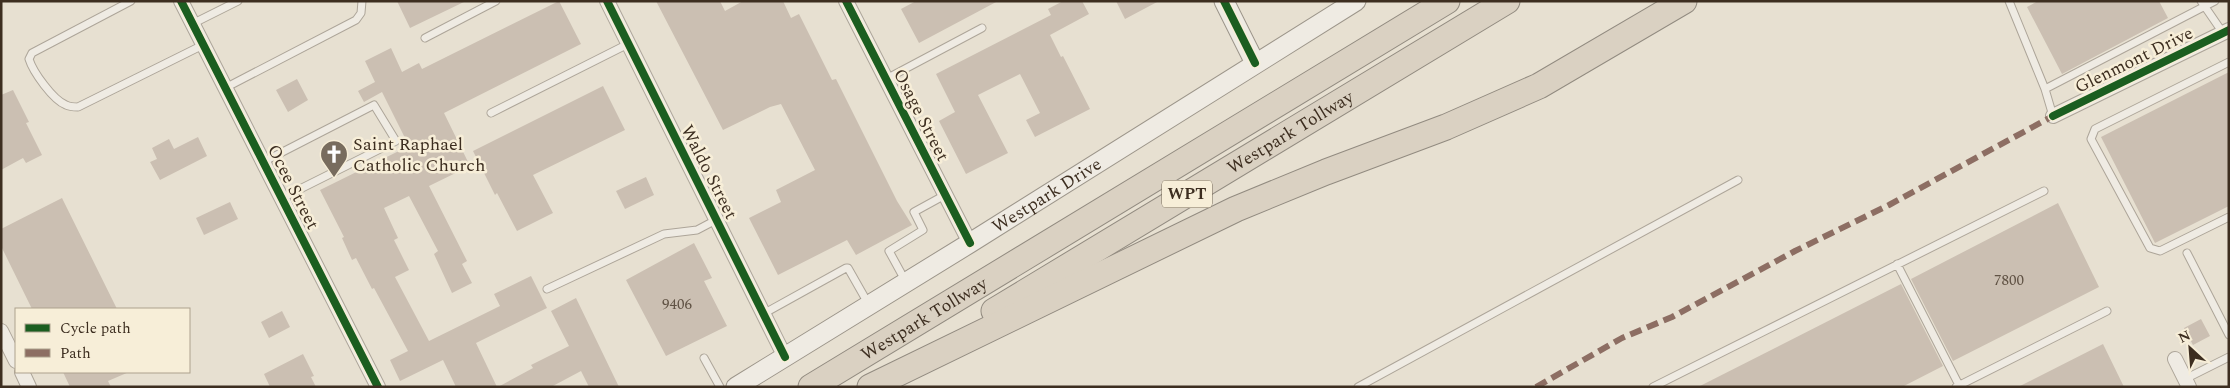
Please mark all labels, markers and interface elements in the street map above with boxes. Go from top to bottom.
street label: Glenmont Drive [2070,20,2198,100]
street label: Osage Street [886,64,956,166]
street label: Westpark Tollway [1222,83,1360,181]
street label: Waldo Street [674,120,744,224]
place label: Saint Raphael Catholic Church [353,131,485,179]
church icon: Saint Raphael Catholic Church [319,139,349,178]
street label: Ocee Street [260,140,326,234]
street label: Westpark Drive [986,150,1107,240]
road number: WPT [1162,180,1212,208]
street label: Westpark Tollway [856,269,993,367]
house number: 7800 [1994,269,2024,292]
house number: 9406 [662,293,692,316]
legend [15,308,190,373]
text: Cycle path [60,317,131,340]
north arrow [2165,323,2215,373]
text: N [2175,325,2194,349]
text: Path [60,342,91,365]

